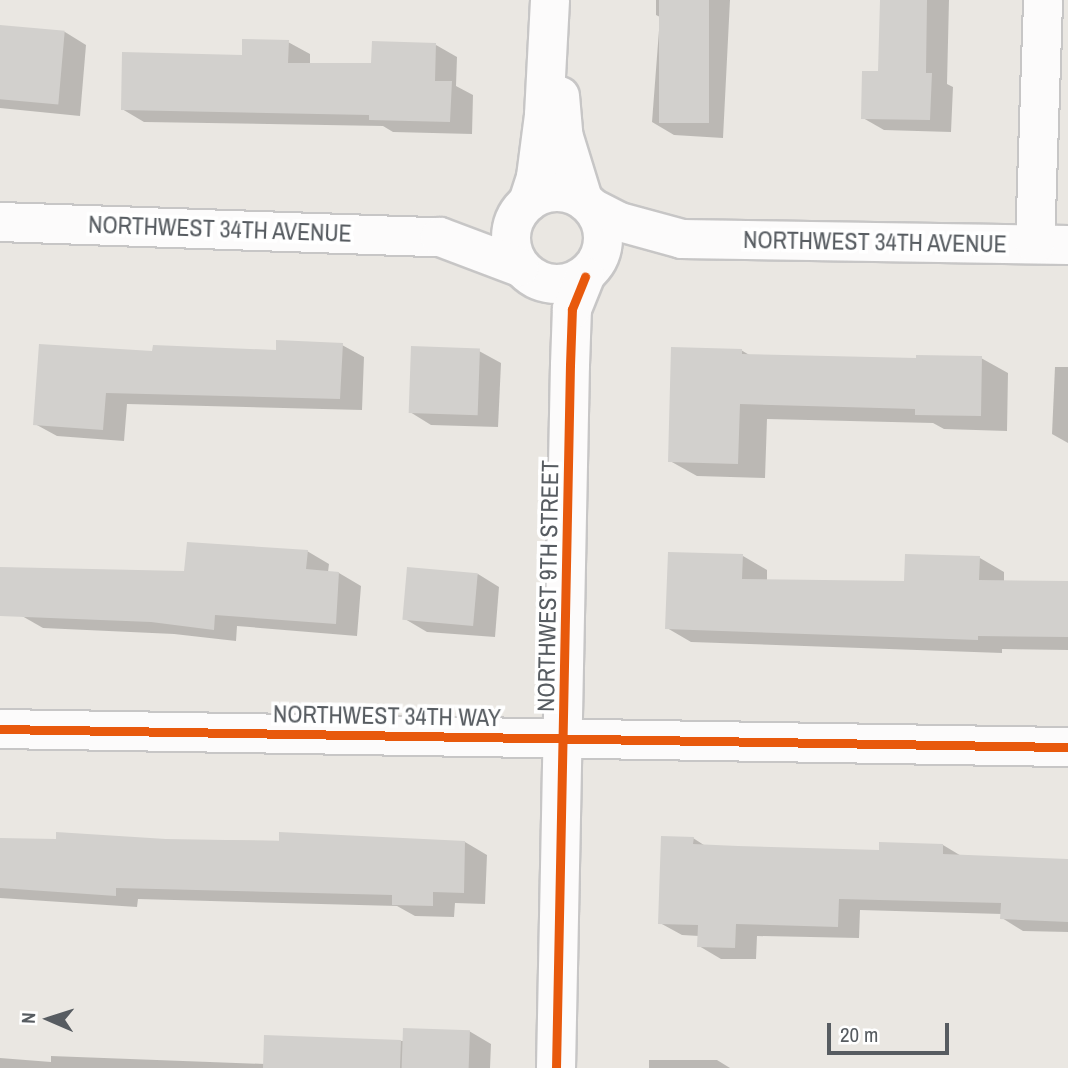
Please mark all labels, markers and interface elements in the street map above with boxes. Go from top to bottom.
street label: NORTHWEST 34TH AVENUE [87,210,353,248]
street label: NORTHWEST 34TH AVENUE [742,225,1008,259]
street label: NORTHWEST 9TH STREET [531,460,565,712]
street label: NORTHWEST 34TH WAY [273,700,501,732]
north arrow [14,984,84,1054]
scale bar [830,1009,953,1052]
text: N [15,1012,41,1024]
text: 20 m [840,1020,878,1049]

